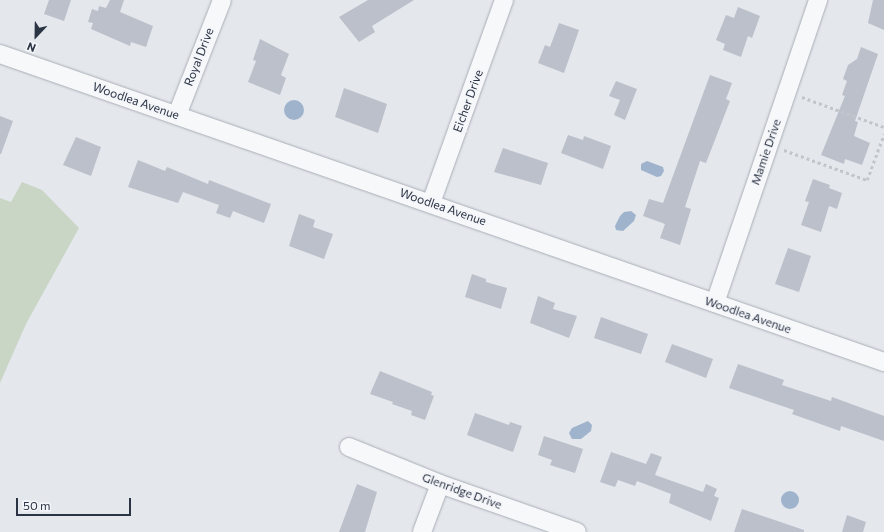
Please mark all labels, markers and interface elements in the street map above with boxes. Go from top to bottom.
north arrow [16,16,56,56]
street label: Royal Drive [181,26,217,88]
text: N [25,40,38,55]
street label: Eicher Drive [450,68,486,134]
street label: Woodlea Avenue [91,79,181,123]
street label: Mamie Drive [748,117,784,187]
street label: Woodlea Avenue [398,185,488,229]
street label: Woodlea Avenue [703,293,793,337]
street label: Glenridge Drive [420,470,504,512]
scale bar [18,490,133,516]
text: 50 m [23,498,51,512]

